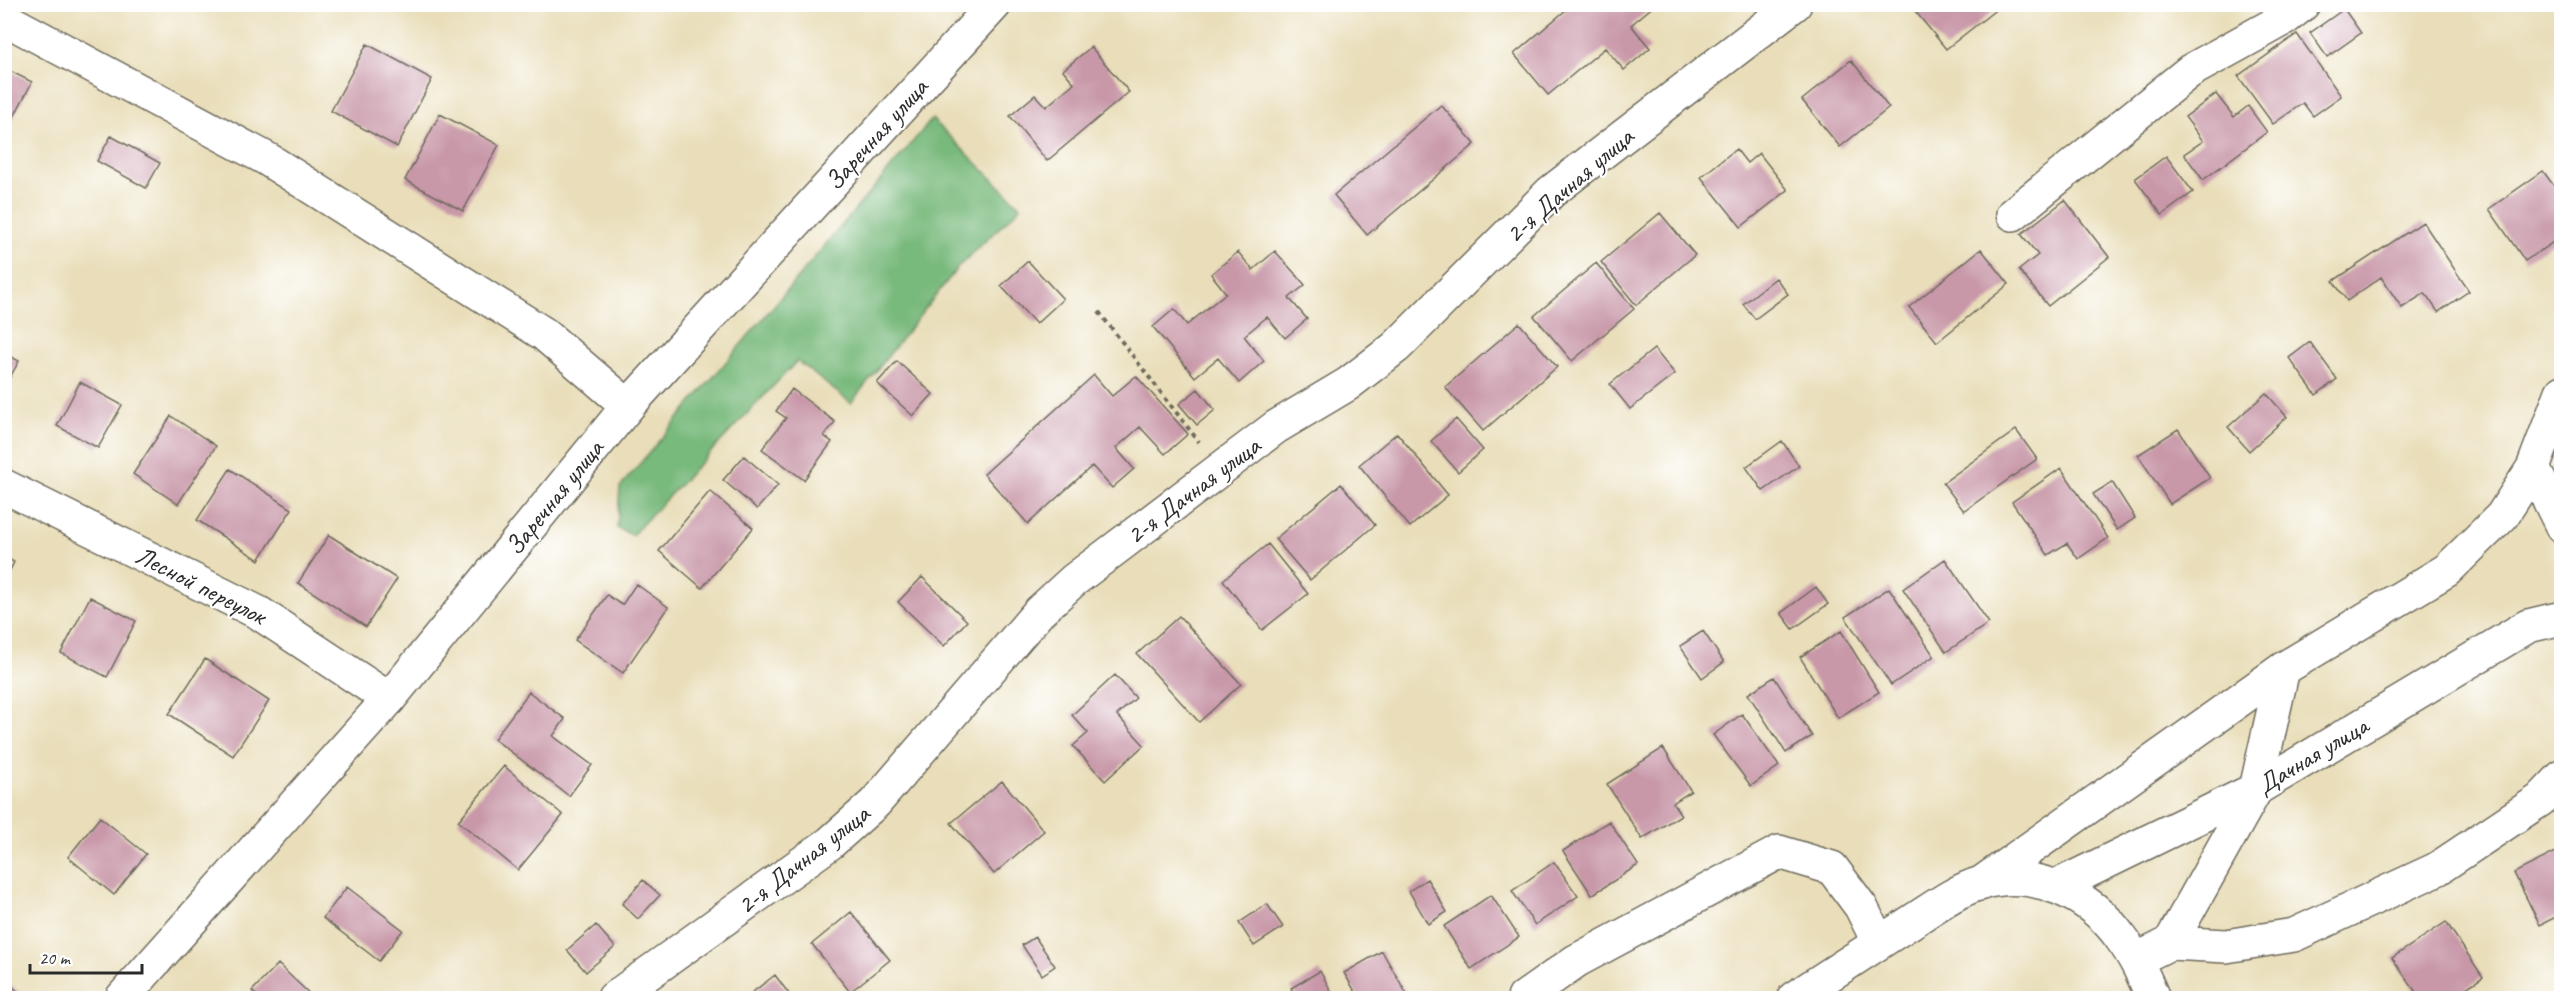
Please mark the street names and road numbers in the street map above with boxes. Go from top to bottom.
street label: Заречная улица [818,70,936,197]
street label: 2-я Дачная улица [1498,120,1641,250]
street label: 2-я Дачная улица [1120,428,1268,551]
street label: Заречная улица [498,432,612,562]
street label: Лесной переулок [130,539,274,633]
street label: Дачная улица [2251,708,2376,802]
street label: 2-я Дачная улица [730,796,877,921]

